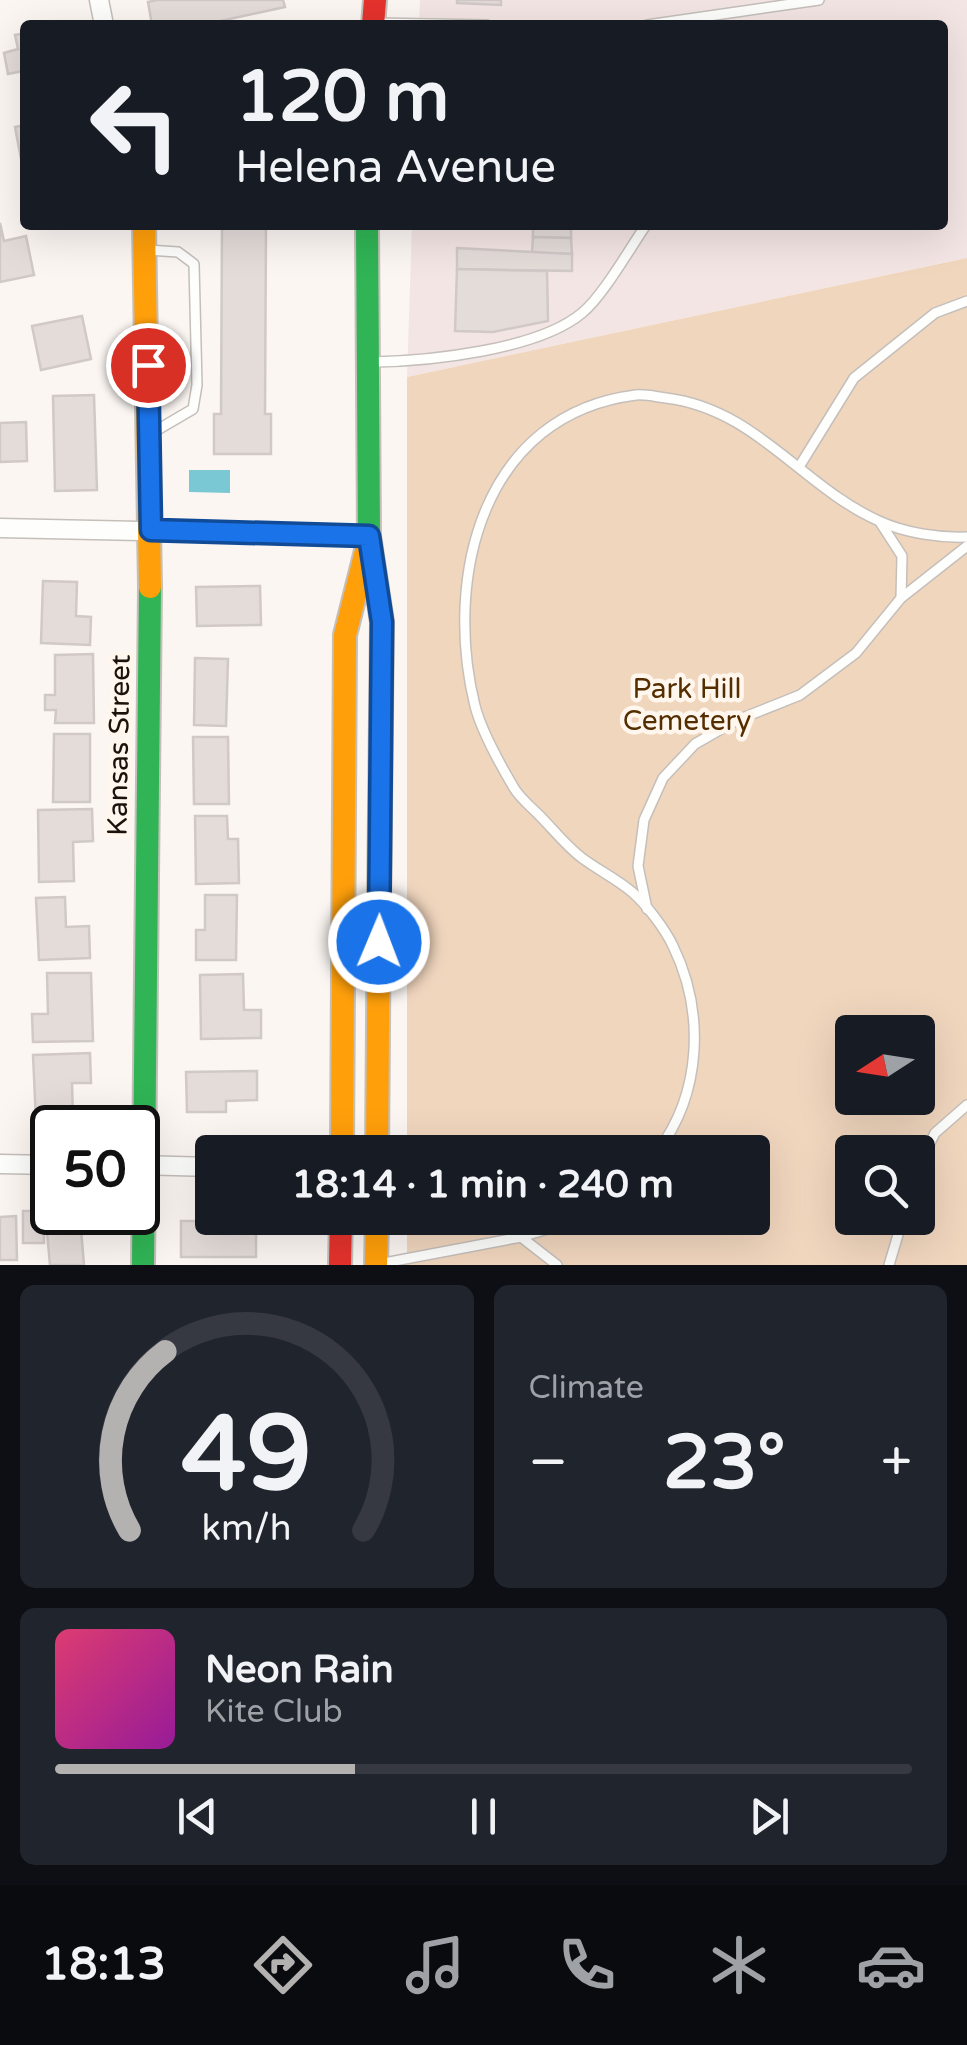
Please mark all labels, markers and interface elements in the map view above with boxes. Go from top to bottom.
text: 120 m [235,56,449,140]
icon: left [70,60,200,190]
text: Helena Avenue [235,141,556,195]
pin [106,323,191,408]
icon: arrive [121,338,176,393]
street label: Kansas Street [100,654,138,836]
park label: Park Hill Cemetery [623,672,751,738]
position arrow [327,890,431,994]
north arrow [835,1015,935,1115]
map controls [835,1015,935,1235]
speed limit sign: 50 [30,1105,160,1235]
button: search [835,1135,935,1235]
text: 18:14 · 1 min · 240 m [291,1162,674,1208]
text: Climate [529,1369,644,1407]
text: 49 [181,1393,312,1518]
text: 23° [663,1418,786,1508]
text: − [529,1430,568,1496]
text: + [881,1430,912,1496]
text: km/h [202,1507,292,1550]
text: Neon Rain [205,1647,394,1693]
text: Kite Club [205,1693,343,1731]
icon: previous [170,1789,225,1844]
icon: pause [456,1789,511,1844]
icon: next [742,1789,797,1844]
icon: directions [248,1930,318,2000]
icon: music [400,1930,470,2000]
icon: phone [552,1930,622,2000]
icon: climate [704,1930,774,2000]
icon: car [856,1930,926,2000]
text: 18:13 [41,1938,166,1992]

